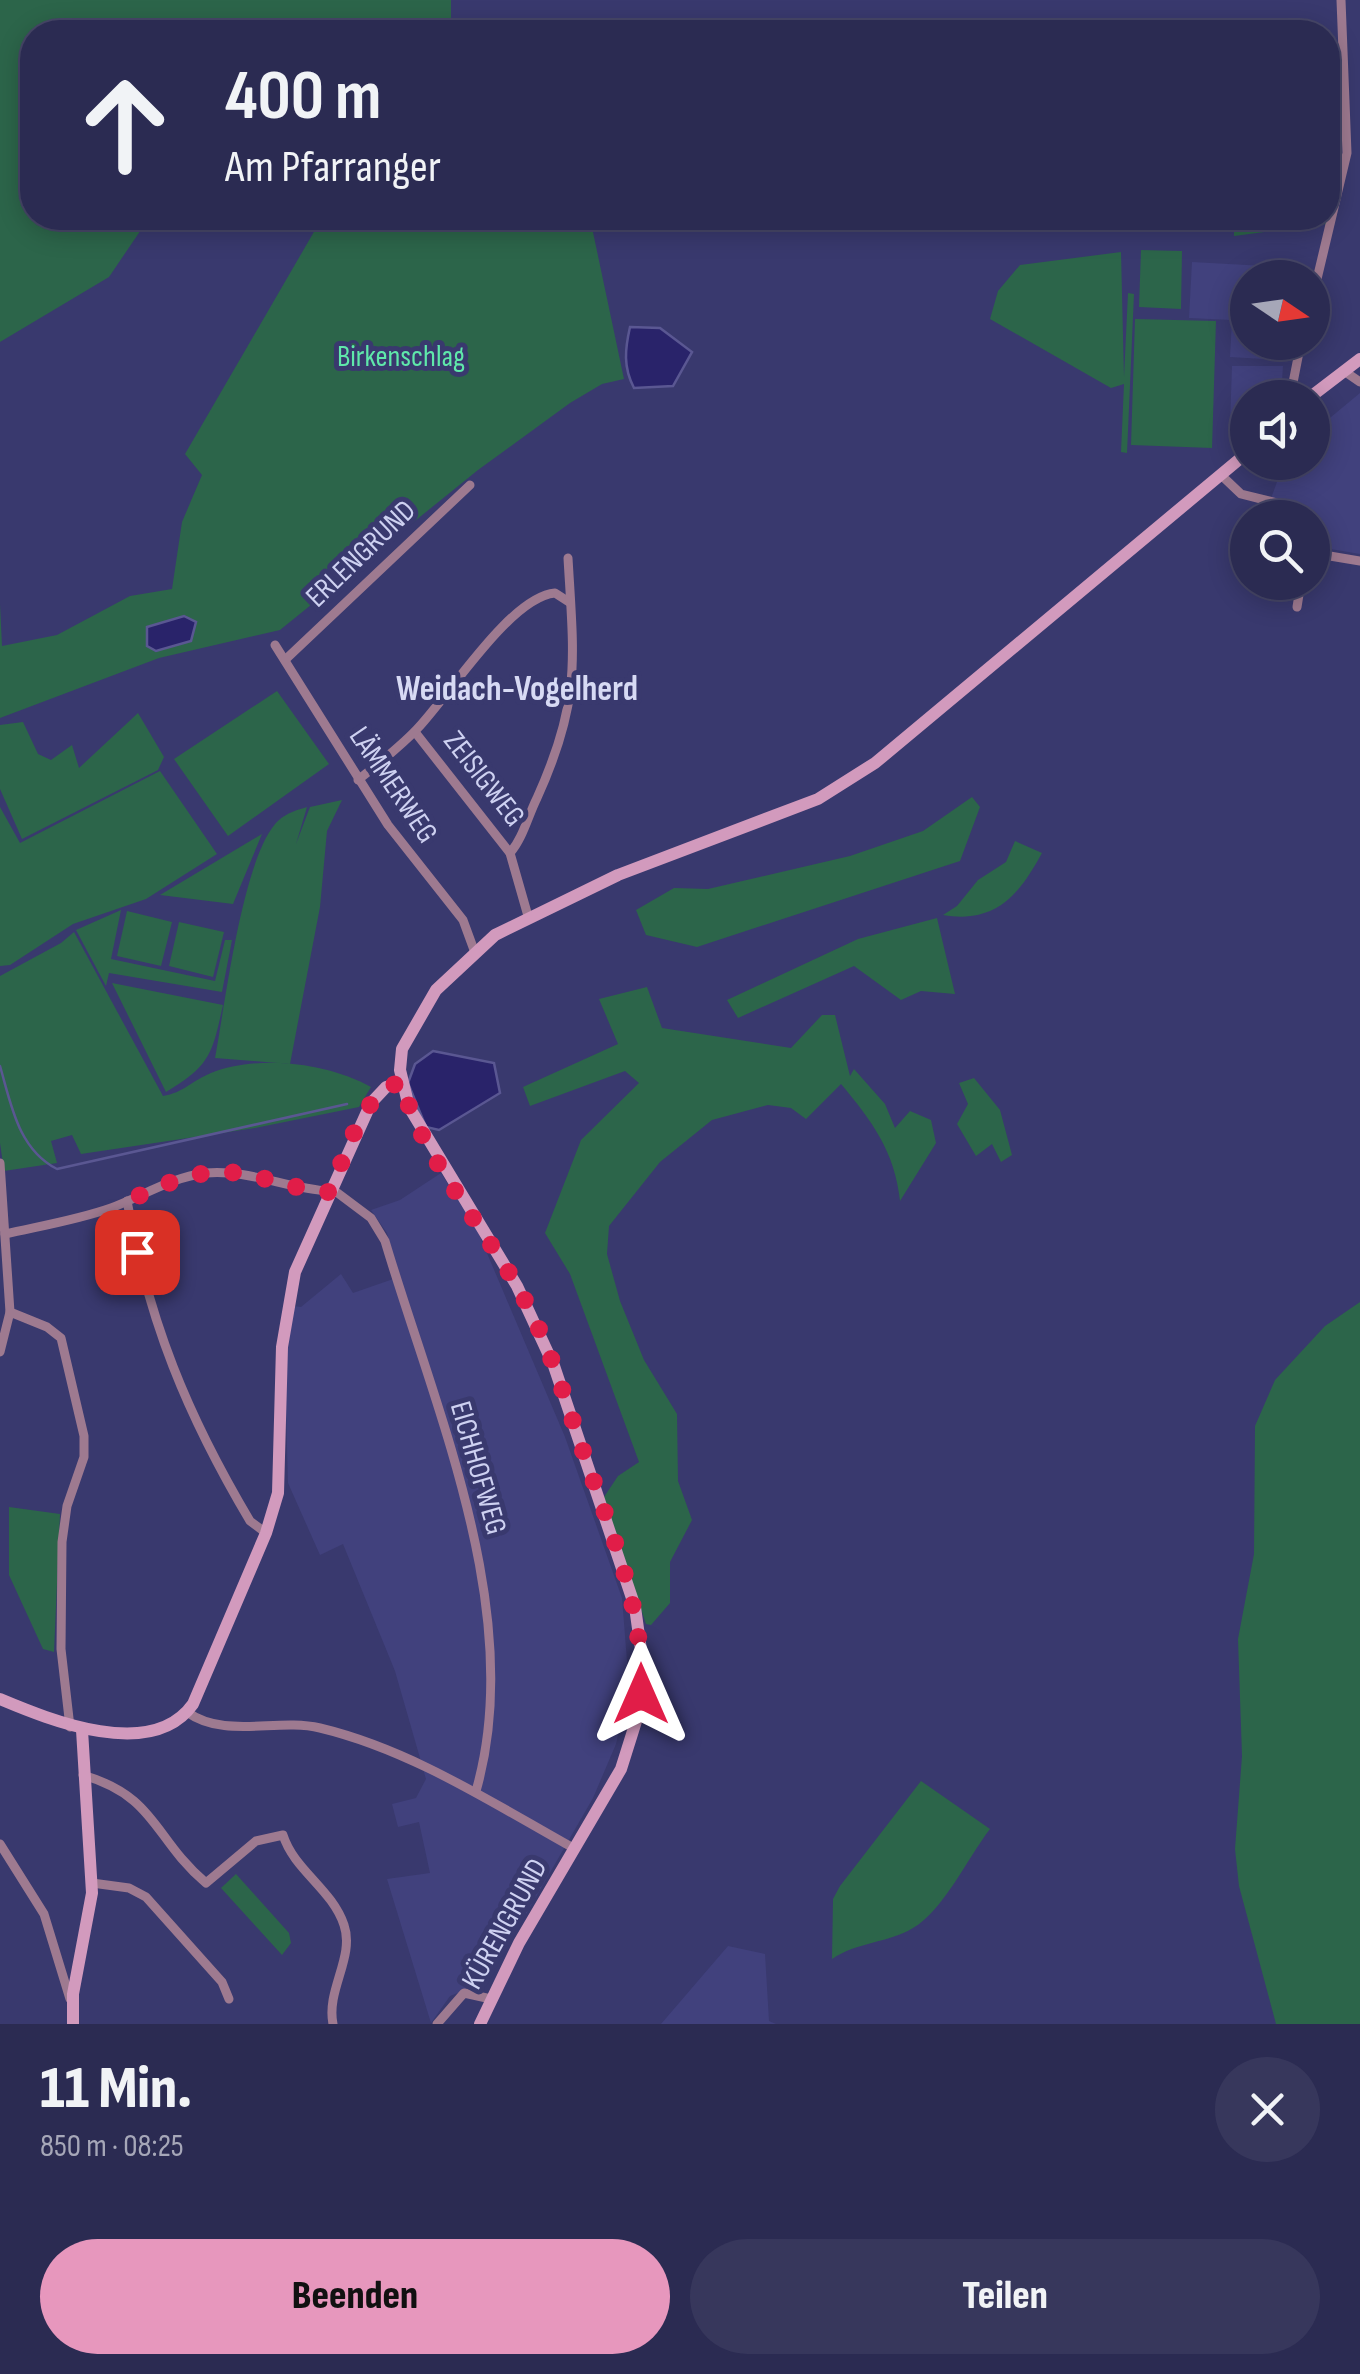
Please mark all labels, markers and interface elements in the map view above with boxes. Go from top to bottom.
text: 400 m [225,55,382,139]
icon: ahead [60,60,190,190]
text: Am Pfarranger [225,140,441,195]
north arrow [1230,260,1330,360]
map controls [1230,260,1330,600]
park label: Birkenschlag [337,339,465,375]
button: sound [1230,380,1330,480]
street label: ERLENGRUND [299,493,423,615]
button: search [1230,500,1330,600]
district label: Weidach-Vogelherd [396,668,638,711]
street label: LÄMMERWEG [341,720,445,850]
street label: ZEISIGWEG [436,724,532,834]
pin [95,1210,180,1295]
icon: arrive [110,1225,165,1280]
street label: EICHHOFWEG [442,1397,514,1539]
position arrow [589,1642,693,1746]
street label: KÜRENGRUND [454,1852,556,1996]
text: 11 Min. [40,2053,192,2125]
button: close [1215,2057,1320,2162]
text: 850 m · 08:25 [40,2127,184,2166]
button: Beenden [40,2239,670,2354]
button: Teilen [690,2239,1320,2354]

